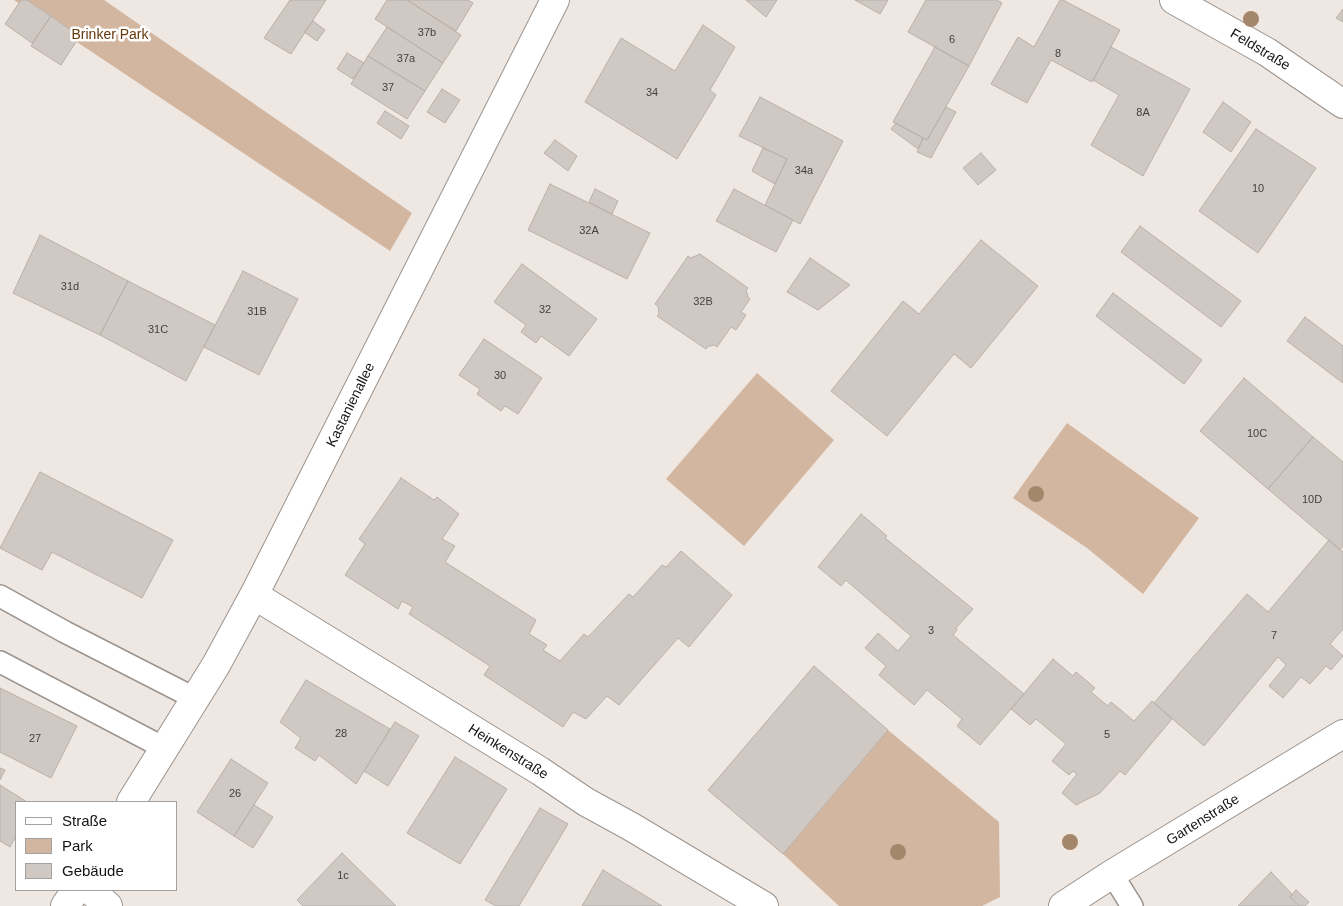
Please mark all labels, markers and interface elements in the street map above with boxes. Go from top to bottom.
house number: 37b [418,26,436,40]
street label: Feldstraße [1227,26,1293,74]
park label: Brinker Park [71,27,149,43]
house number: 6 [949,33,955,47]
house number: 8 [1055,47,1061,61]
house number: 37a [397,52,415,66]
house number: 37 [382,81,394,95]
house number: 34 [646,86,658,100]
house number: 8A [1136,106,1150,120]
house number: 34a [795,164,813,178]
house number: 10 [1252,182,1264,196]
house number: 32A [579,224,599,238]
house number: 31d [61,280,79,294]
house number: 32B [693,295,713,309]
house number: 32 [539,303,551,317]
house number: 31B [247,305,267,319]
house number: 31C [148,323,168,337]
street label: Kastanienallee [323,360,379,450]
house number: 30 [494,369,506,383]
house number: 10C [1247,427,1267,441]
house number: 10D [1302,493,1322,507]
house number: 3 [928,624,934,638]
house number: 7 [1271,629,1277,643]
street label: Heinkenstraße [465,721,551,783]
house number: 28 [335,727,347,741]
house number: 5 [1104,728,1110,742]
house number: 27 [29,732,41,746]
house number: 26 [229,787,241,801]
street label: Gartenstraße [1164,791,1242,849]
legend [15,801,178,891]
text: Straße [62,812,107,829]
text: Park [62,837,93,854]
text: Gebäude [62,862,124,879]
house number: 1c [337,869,349,883]

